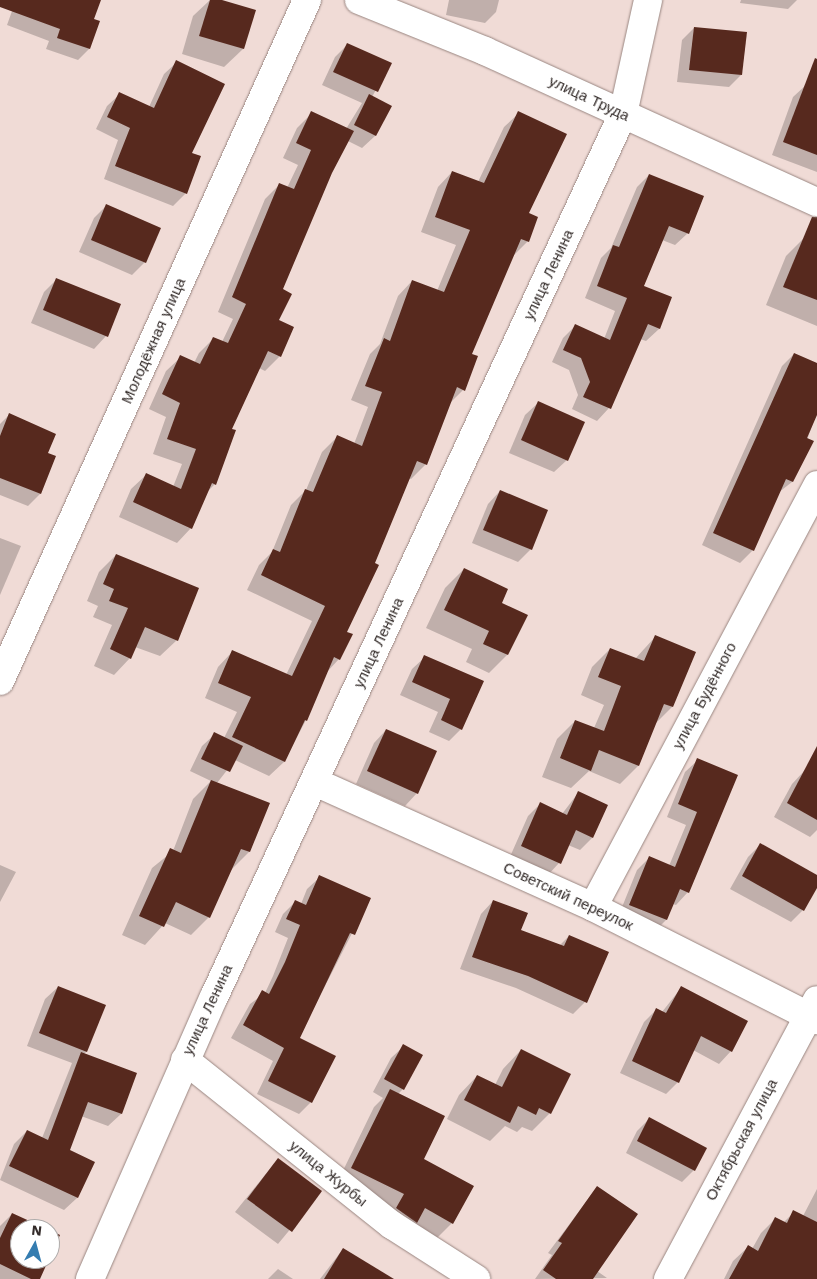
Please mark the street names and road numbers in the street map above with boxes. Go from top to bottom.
street label: улица Труда [546,72,632,126]
street label: улица Ленина [520,227,578,323]
street label: Молодёжная улица [118,275,190,407]
street label: улица Ленина [350,595,408,691]
street label: улица Будённого [669,640,741,752]
street label: Советский переулок [500,859,636,935]
street label: улица Ленина [179,962,237,1058]
street label: Октябрьская улица [702,1076,782,1204]
street label: улица Журбы [285,1137,371,1211]

